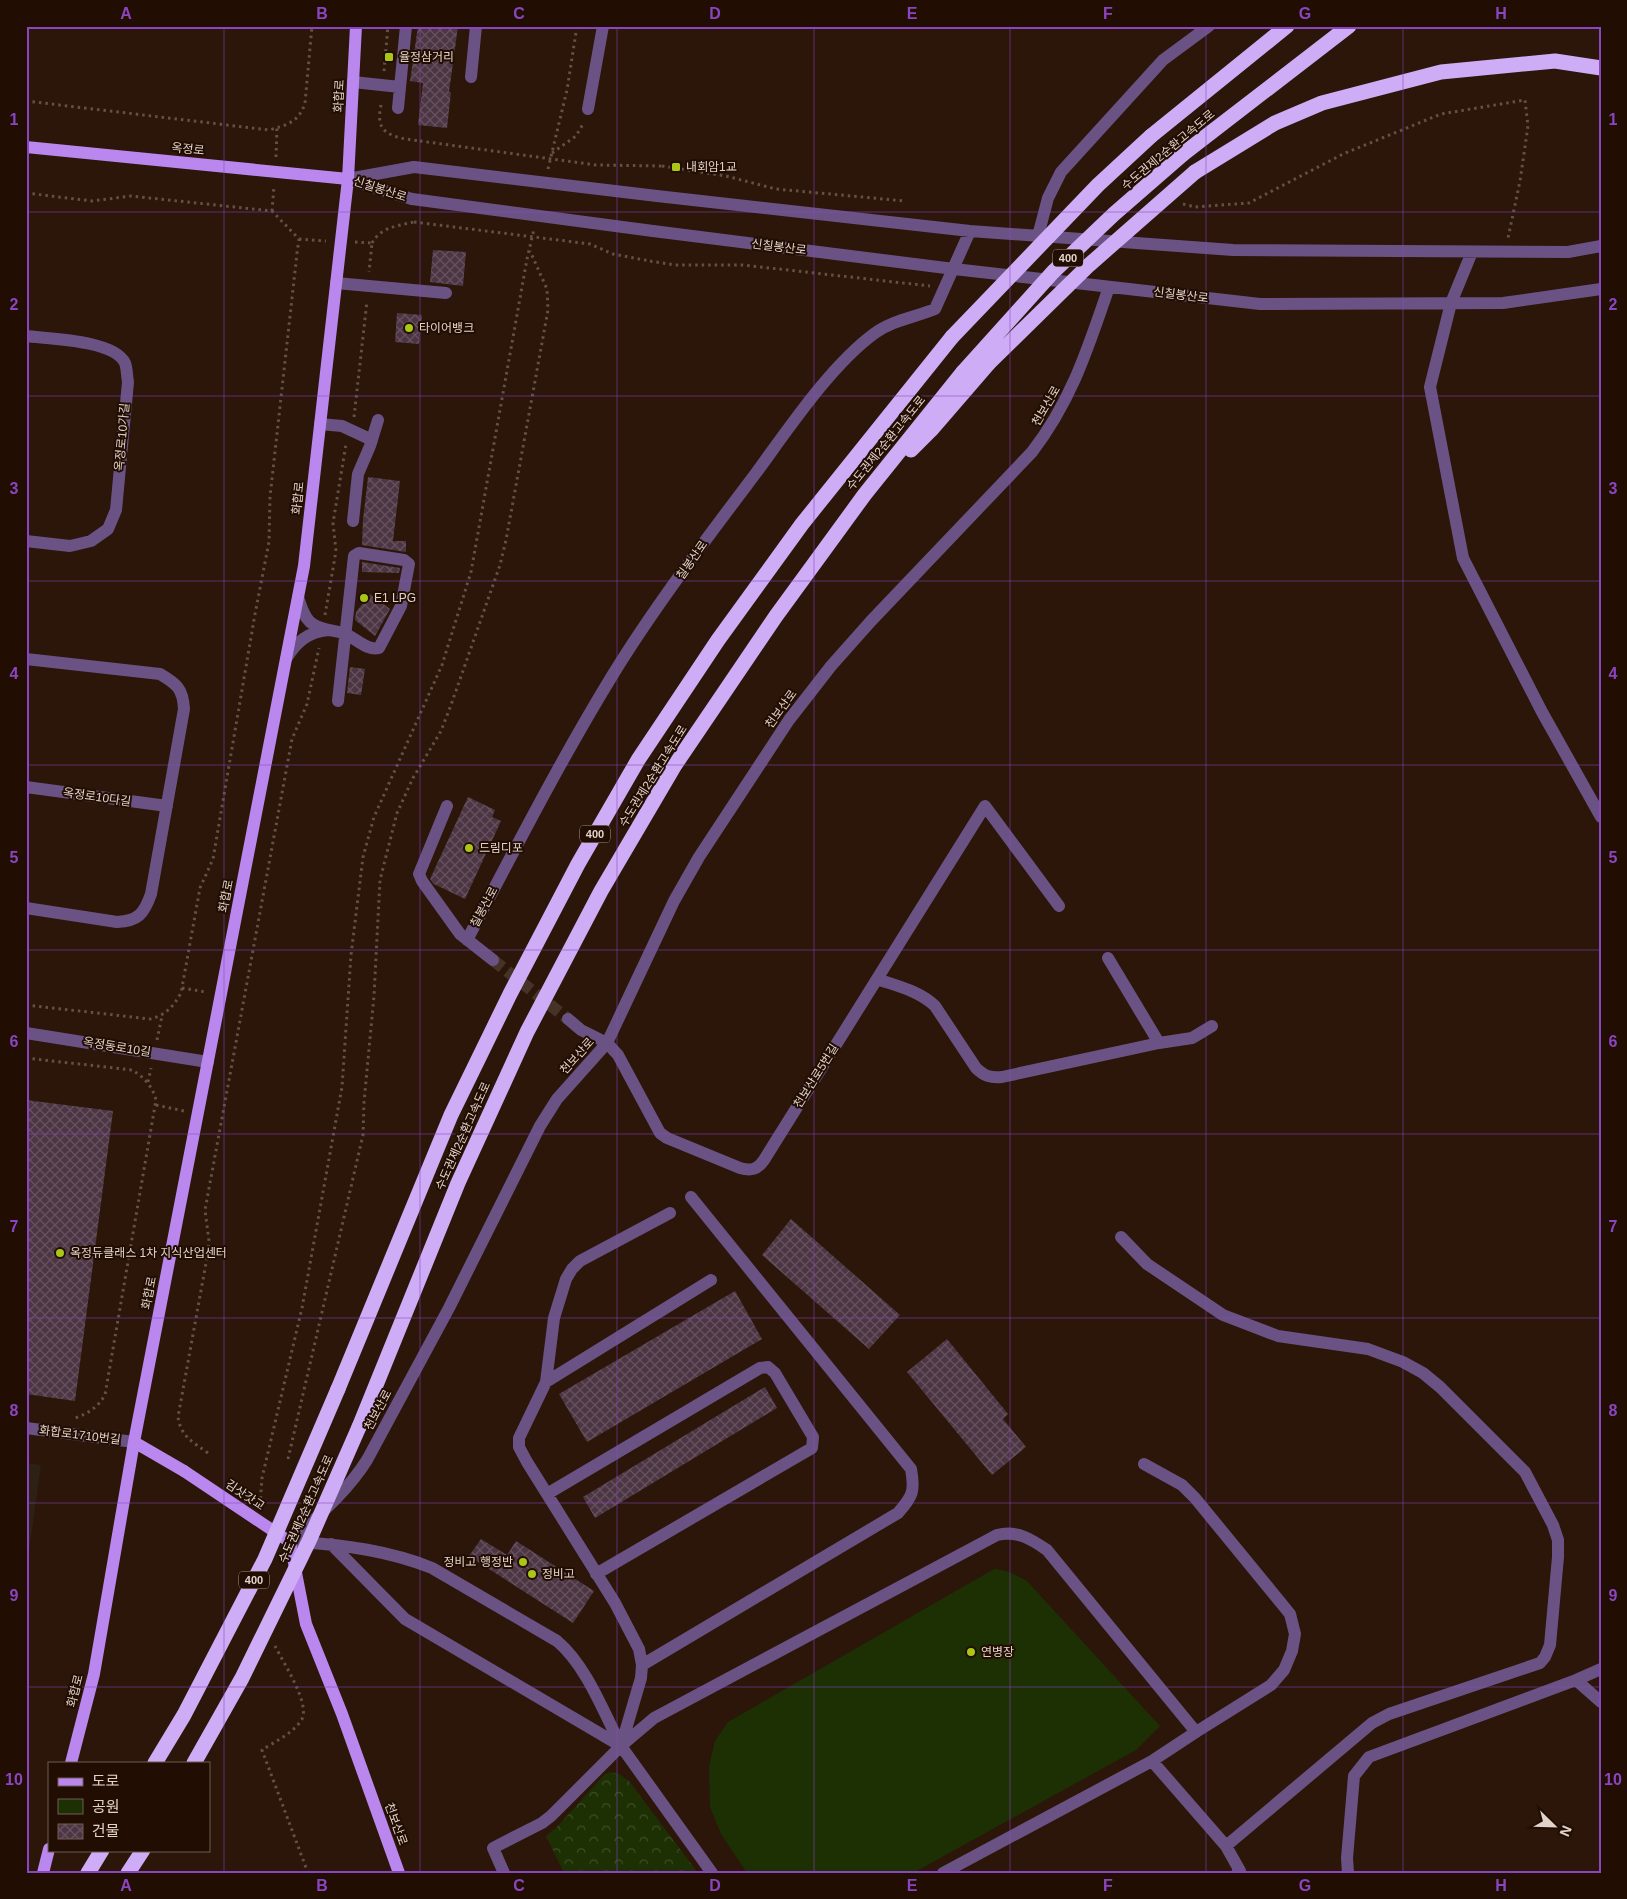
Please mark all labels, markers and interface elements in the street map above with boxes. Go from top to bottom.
text: A [120,5,132,22]
text: B [316,5,328,22]
text: C [513,5,525,22]
text: D [709,5,721,22]
text: E [907,5,918,22]
text: F [1103,5,1113,22]
text: G [1299,5,1311,22]
text: H [1495,5,1507,22]
place label: 율정삼거리 [399,50,454,64]
marker: 율정삼거리 [383,51,395,63]
street label: 화합로 [331,79,347,113]
street label: 수도권제2순환고속도로 [1119,107,1217,193]
text: 1 [10,111,19,128]
text: 1 [1609,111,1618,128]
street label: 옥정로 [171,140,205,158]
place label: 내회암1교 [686,160,737,174]
marker: 내회암1교 [670,161,682,173]
street label: 신칠봉산로 [352,174,408,204]
street label: 신칠봉산로 [751,237,807,257]
road number: 400 [1053,250,1083,266]
street label: 신칠봉산로 [1153,285,1209,305]
text: 2 [10,296,19,313]
text: 2 [1609,296,1618,313]
place label: 타이어뱅크 [419,321,474,335]
marker: 타이어뱅크 [403,322,415,334]
street label: 천보산로 [1029,383,1063,429]
street label: 수도권제2순환고속도로 [844,393,928,493]
street label: 옥정로10가길 [112,402,132,472]
text: 3 [10,480,19,497]
text: 3 [1609,480,1618,497]
street label: 화합로 [289,481,307,515]
street label: 칠봉산로 [674,538,710,582]
place label: E1 LPG [374,591,416,605]
marker: E1 LPG [358,592,370,604]
text: 4 [10,665,19,682]
text: 4 [1609,665,1618,682]
street label: 천보산로 [762,687,800,731]
street label: 수도권제2순환고속도로 [616,723,690,829]
street label: 옥정로10다길 [62,785,132,809]
road number: 400 [580,826,610,842]
place label: 드림디포 [479,841,523,855]
marker: 드림디포 [463,842,475,854]
text: 5 [10,849,19,866]
text: 5 [1609,849,1618,866]
street label: 화합로 [216,878,236,914]
street label: 칠봉산로 [467,884,501,930]
text: 6 [10,1033,19,1050]
text: 6 [1609,1033,1618,1050]
street label: 옥정동로10길 [82,1035,152,1059]
street label: 천보산로 [557,1035,597,1077]
street label: 천보산로5번길 [791,1041,841,1111]
street label: 수도권제2순환고속도로 [433,1080,493,1192]
text: 7 [10,1218,19,1235]
text: 7 [1609,1218,1618,1235]
place label: 옥정듀클래스 1차 지식산업센터 [70,1246,227,1260]
marker: 옥정듀클래스 1차 지식산업센터 [54,1247,66,1259]
street label: 화합로 [139,1275,159,1311]
street label: 천보산로 [361,1387,395,1433]
text: 8 [10,1402,19,1419]
text: 8 [1609,1402,1618,1419]
street label: 화합로1710번길 [38,1423,122,1447]
street label: 수도권제2순환고속도로 [276,1453,336,1565]
street label: 김삿갓교 [223,1477,267,1513]
place label: 정비고 행정반 [443,1555,513,1569]
marker: 정비고 행정반 [517,1556,529,1568]
place label: 정비고 [542,1567,575,1581]
marker: 정비고 [526,1568,538,1580]
road number: 400 [239,1572,269,1588]
text: 9 [10,1587,19,1604]
text: 9 [1609,1587,1618,1604]
place label: 연병장 [981,1645,1014,1659]
marker: 연병장 [965,1646,977,1658]
street label: 화합로 [64,1673,86,1709]
legend [48,1762,210,1852]
text: 10 [5,1771,23,1788]
text: 10 [1604,1771,1622,1788]
text: 도로 [92,1772,120,1789]
text: 공원 [92,1798,120,1815]
street label: 천보산로 [382,1801,410,1847]
north arrow [1530,1802,1580,1852]
text: 건물 [92,1822,120,1839]
text: N [1557,1823,1575,1839]
text: A [120,1877,132,1894]
text: B [316,1877,328,1894]
text: C [513,1877,525,1894]
text: D [709,1877,721,1894]
text: E [907,1877,918,1894]
text: F [1103,1877,1113,1894]
text: G [1299,1877,1311,1894]
text: H [1495,1877,1507,1894]

